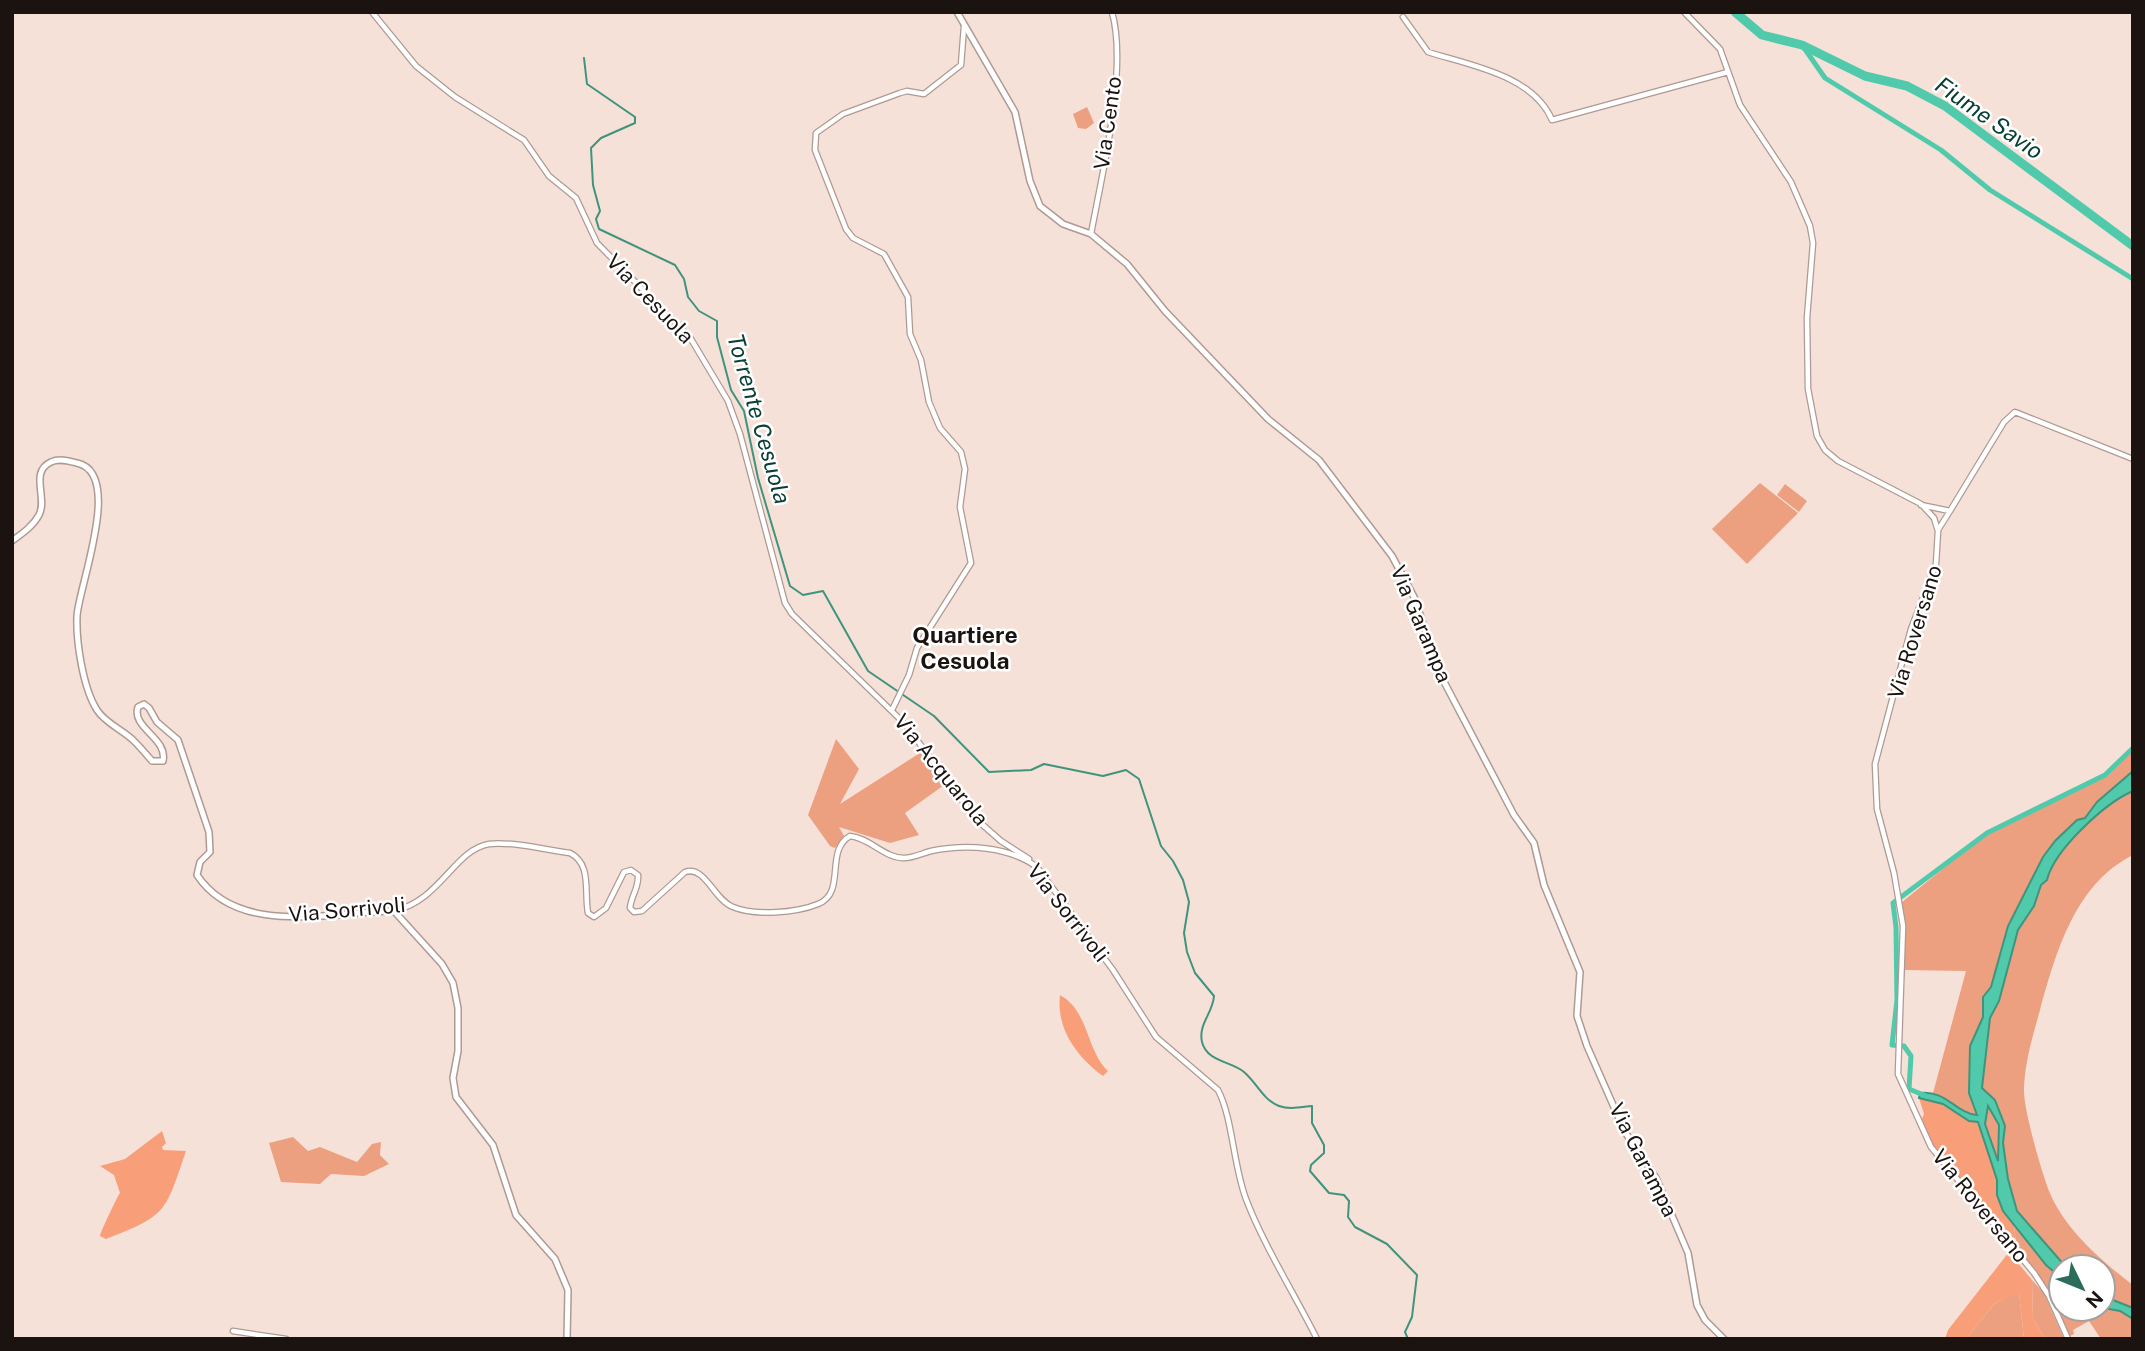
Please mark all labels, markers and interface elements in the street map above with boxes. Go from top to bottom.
water label: Fiume Savio [1930,71,2048,165]
street label: Via Cento [1089,75,1126,171]
street label: Via Cesuola [601,249,699,349]
water label: Torrente Cesuola [722,331,797,507]
street label: Via Garampa [1386,562,1457,686]
street label: Via Roversano [1882,562,1947,702]
district label: Quartiere Cesuola [912,621,1018,674]
street label: Via Acquarola [889,709,994,830]
street label: Via Sorrivoli [1022,859,1114,967]
street label: Via Sorrivoli [287,892,406,927]
street label: Via Garampa [1604,1099,1683,1221]
street label: Via Roversano [1927,1144,2034,1267]
north arrow [2047,1253,2117,1323]
text: N [2081,1287,2108,1313]

